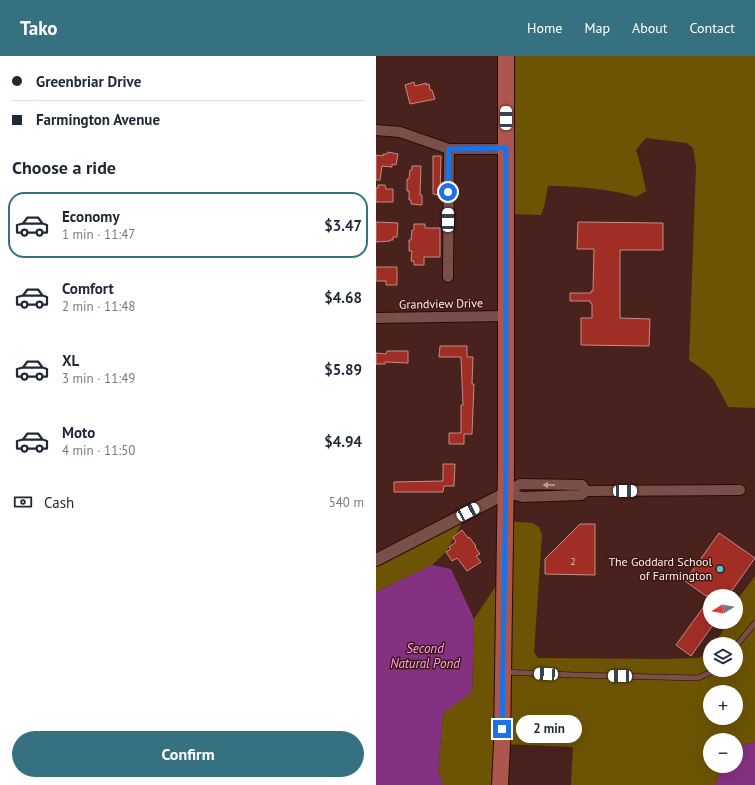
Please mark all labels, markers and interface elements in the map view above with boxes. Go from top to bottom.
text: Tako [20,16,58,40]
text: Home [527,19,562,37]
text: Map [584,19,610,37]
text: About [632,19,668,37]
text: Contact [690,19,735,37]
text: Greenbriar Drive [36,72,141,91]
car [500,106,512,130]
text: Farmington Avenue [36,110,160,129]
text: Choose a ride [12,156,116,179]
route start [439,183,457,201]
icon: car [14,207,50,243]
text: Economy [62,207,120,226]
car [442,208,454,232]
text: $3.47 [324,216,362,235]
text: 1 min · 11:47 [62,226,135,243]
icon: car [14,279,50,315]
text: Comfort [62,279,114,298]
text: $4.68 [324,288,362,307]
street label: Grandview Drive [399,295,483,312]
text: 2 min · 11:48 [62,298,135,315]
icon: car [14,351,50,387]
text: XL [62,351,79,370]
text: $5.89 [324,360,362,379]
text: 3 min · 11:49 [62,370,135,387]
icon: car [14,423,50,459]
text: Moto [62,423,95,442]
text: $4.94 [324,432,362,451]
text: 4 min · 11:50 [62,442,135,459]
one-way arrow [542,482,555,488]
car [613,485,637,497]
icon: cash [12,491,34,513]
text: Cash [44,493,74,512]
text: 540 m [329,494,364,511]
car [455,501,481,523]
place label: The Goddard School of Farmington [608,554,712,583]
house number: 2 [570,555,576,568]
marker: The Goddard School of Farmington [715,564,725,574]
north arrow [703,589,743,629]
map controls [703,589,743,773]
button: layers [703,637,743,677]
water label: Second Natural Pond [390,640,460,672]
car [534,667,558,681]
car [608,670,632,682]
button: + [703,685,743,725]
callout: 2 min [516,715,582,743]
route end [493,720,511,738]
text: 2 min [533,720,565,737]
button: Confirm [12,731,364,777]
button: − [703,733,743,773]

